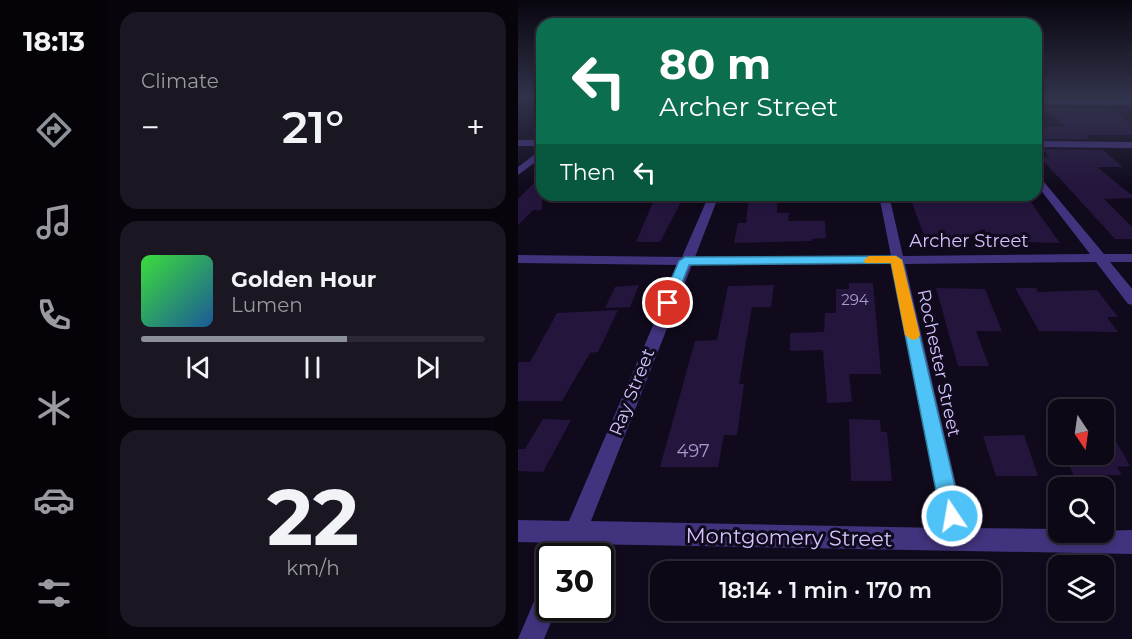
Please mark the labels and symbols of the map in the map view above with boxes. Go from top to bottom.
street label: Archer Street [909,230,1029,252]
pin [642,277,693,328]
street label: Rochester Street [913,287,965,439]
house number: 294 [841,290,869,309]
street label: Ray Street [605,345,659,439]
north arrow [1048,399,1114,465]
house number: 497 [676,440,710,462]
position arrow [920,484,984,548]
street label: Montgomery Street [685,523,893,551]
speed limit sign: 30 [536,543,614,621]

